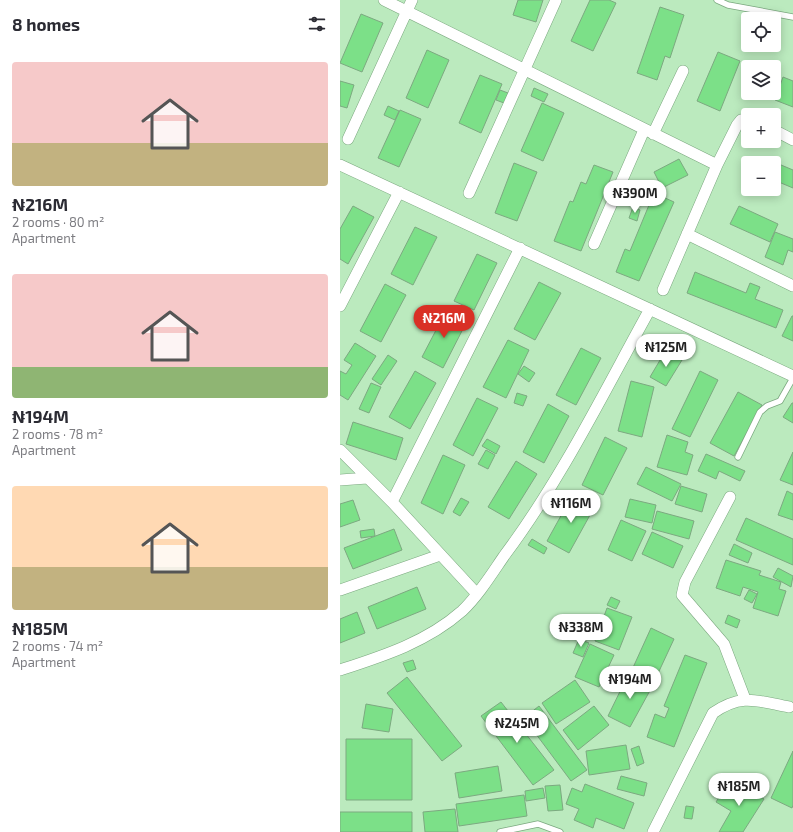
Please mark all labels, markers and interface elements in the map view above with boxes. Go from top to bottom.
map controls [741,12,781,196]
button: locate [741,12,781,52]
icon: filters [306,13,328,35]
text: 8 homes [12,14,80,34]
button: layers [741,60,781,100]
icon: home [134,88,206,160]
button: + [741,108,781,148]
button: − [741,156,781,196]
pin: ₦390M [607,180,663,214]
text: ₦390M [612,185,658,201]
text: ₦216M [12,194,68,214]
text: 2 rooms · 80 m² [12,214,104,230]
text: Apartment [12,230,76,246]
icon: home [134,300,206,372]
pin: ₦216M [416,305,472,339]
text: ₦216M [423,310,465,326]
pin: ₦125M [638,334,694,368]
text: ₦125M [645,339,687,355]
text: ₦194M [12,406,69,426]
text: 2 rooms · 78 m² [12,426,103,442]
text: Apartment [12,442,76,458]
pin: ₦116M [543,490,599,524]
text: ₦116M [551,495,591,511]
icon: home [134,512,206,584]
pin: ₦338M [553,614,609,648]
text: ₦185M [12,618,68,638]
text: ₦338M [559,619,603,635]
text: 2 rooms · 74 m² [12,638,103,654]
text: Apartment [12,654,76,670]
pin: ₦194M [602,666,658,700]
text: ₦194M [608,671,652,687]
pin: ₦245M [489,710,545,744]
text: ₦245M [495,715,539,731]
pin: ₦185M [711,773,767,807]
text: ₦185M [718,778,760,794]

